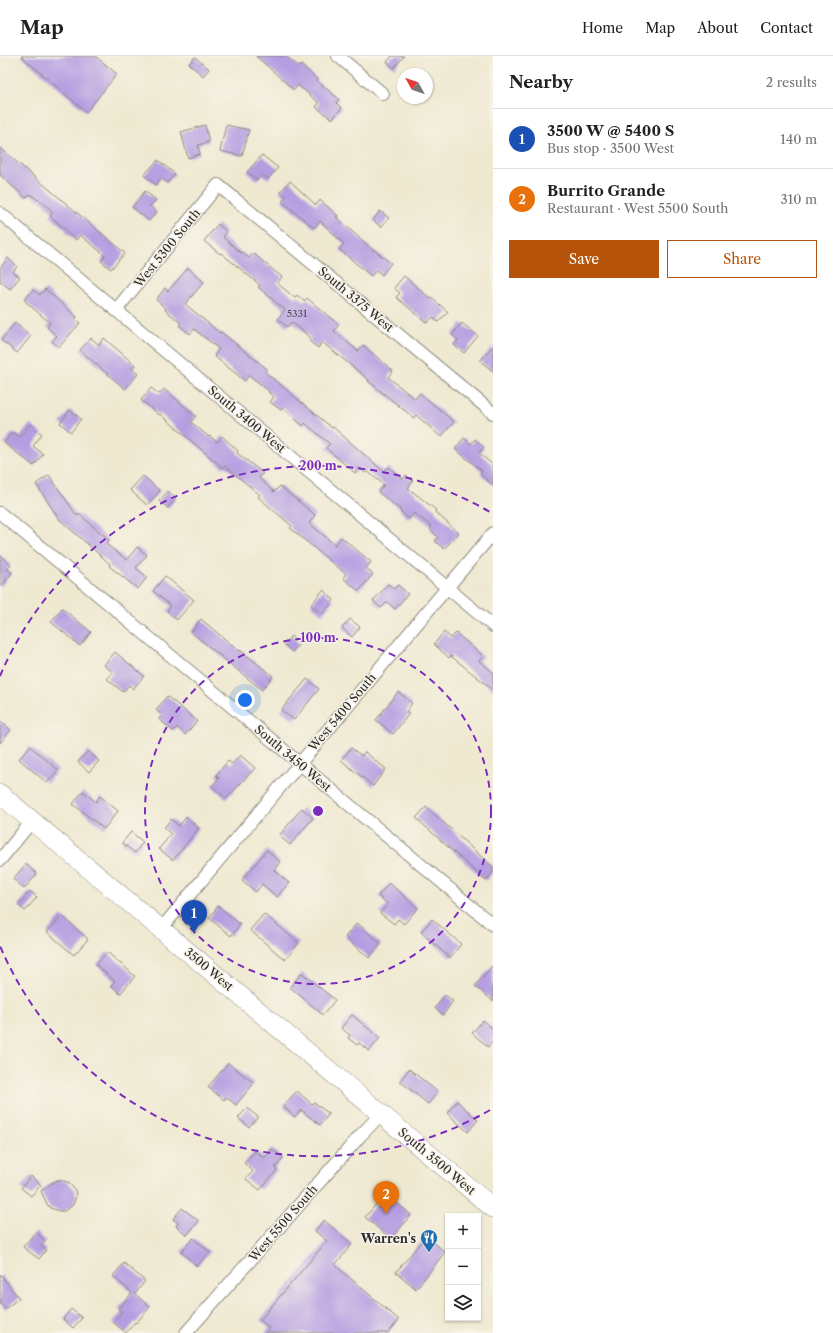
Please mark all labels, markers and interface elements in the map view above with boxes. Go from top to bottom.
text: Map [20,16,64,39]
text: Home [582,19,623,37]
text: Map [645,19,675,37]
text: About [697,19,738,37]
text: Contact [760,19,813,37]
north arrow [397,68,433,104]
text: Nearby [509,72,573,92]
text: 2 results [766,74,817,90]
text: 3500 W @ 5400 S [547,121,674,140]
text: 1 [519,131,525,147]
text: 140 m [780,131,817,147]
text: Bus stop · 3500 West [547,140,674,156]
text: Burrito Grande [547,181,665,200]
text: 2 [518,191,526,207]
text: 310 m [781,191,817,207]
text: Restaurant · West 5500 South [547,200,728,216]
street label: West 5300 South [130,205,204,291]
button: Save [509,240,659,278]
button: Share [667,240,817,278]
street label: South 3375 West [315,263,397,335]
house number: 5331 [287,307,308,320]
street label: South 3400 West [205,382,289,456]
text: 200 m [299,458,337,473]
text: 100 m [300,630,336,645]
street label: West 5400 South [304,670,379,755]
your location [235,690,255,710]
street label: South 3450 West [252,722,335,795]
centre of rings [311,804,325,818]
pin: 1 [181,900,207,933]
street label: 3500 West [181,944,237,994]
street label: South 3500 West [395,1124,479,1198]
street label: West 5500 South [245,1181,321,1265]
pin: 2 [373,1181,399,1214]
map controls [445,1213,481,1321]
button: + [445,1213,481,1249]
restaurant icon: Warren's [419,1228,439,1253]
place label: Warren's [360,1231,416,1246]
button: − [445,1249,481,1285]
button: layers [445,1285,481,1321]

